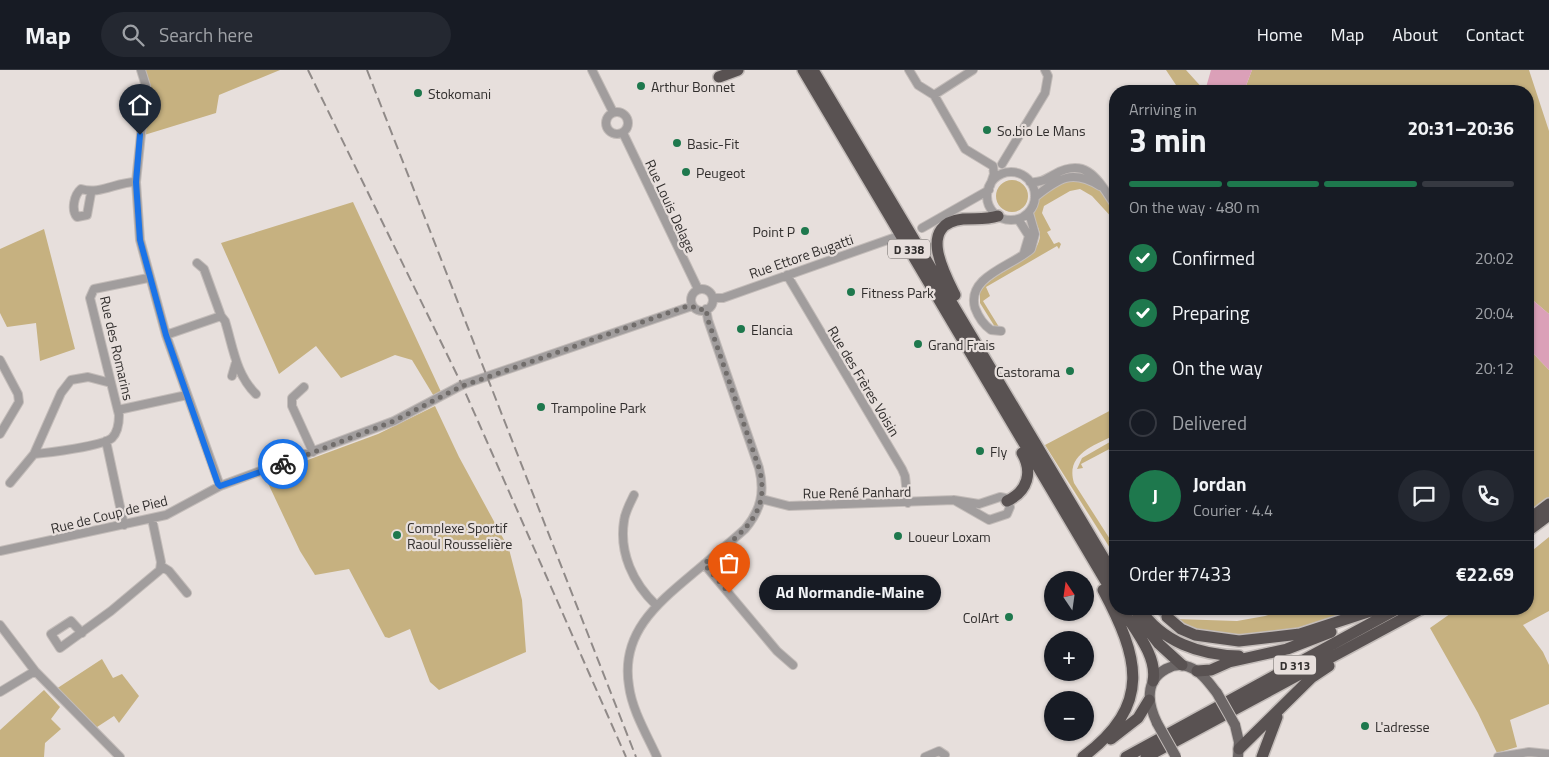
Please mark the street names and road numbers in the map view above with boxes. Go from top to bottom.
street label: Rue Louis Delage [640,156,702,256]
street label: Rue Ettore Bugatti [746,228,856,284]
road number: D 338 [888,240,930,258]
street label: Rue des Romarins [95,294,139,402]
street label: Rue des Frères Voisin [823,322,905,440]
street label: Rue René Panhard [802,481,912,503]
street label: Rue de Coup de Pied [48,489,170,539]
road number: D 313 [1274,656,1316,674]

